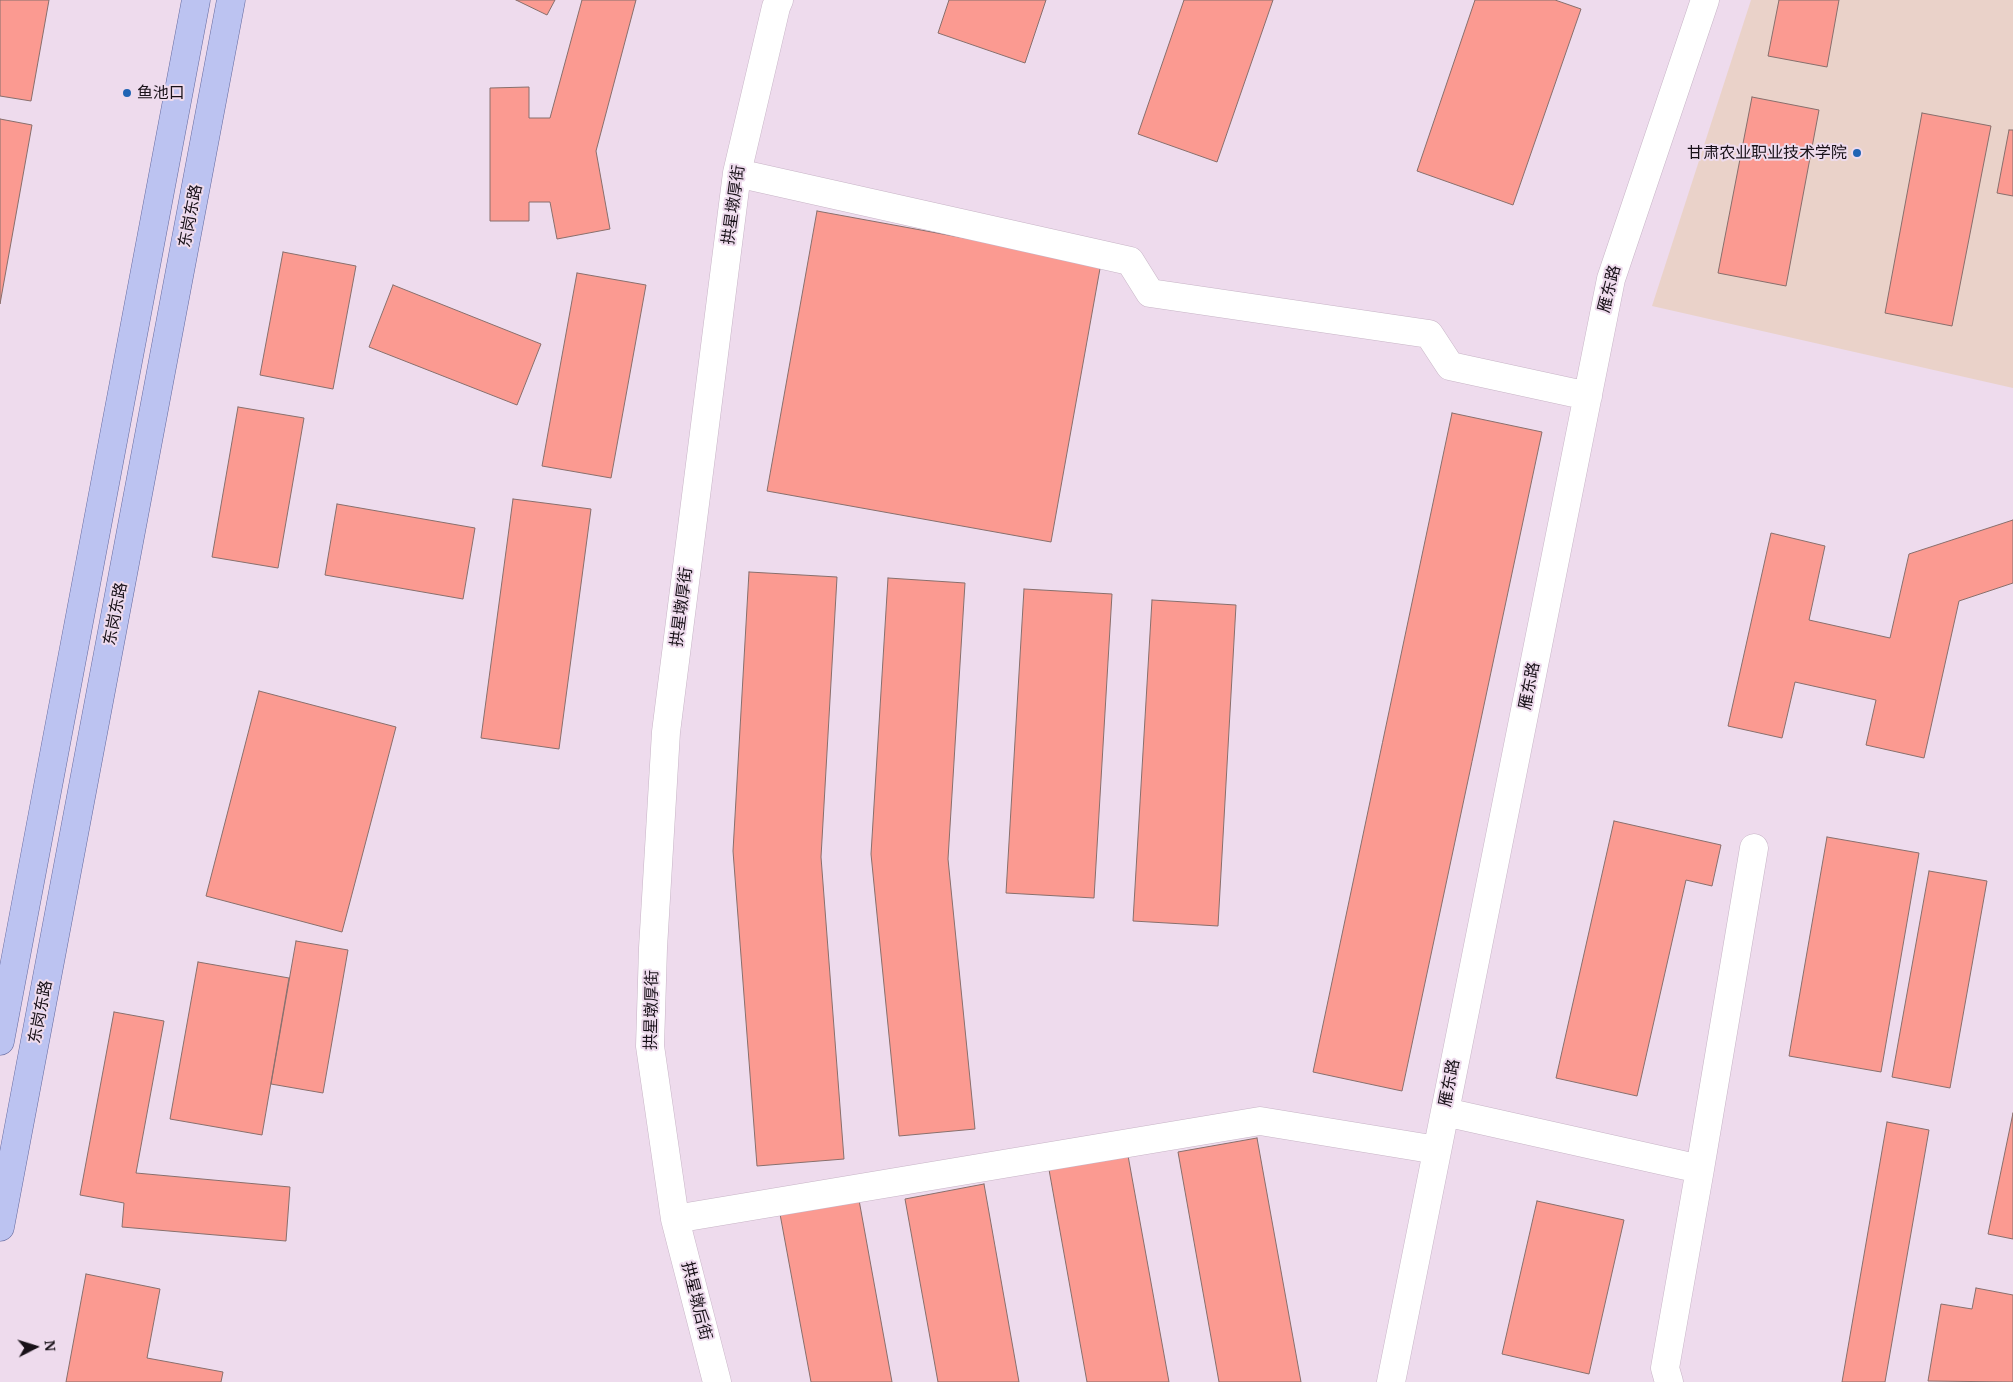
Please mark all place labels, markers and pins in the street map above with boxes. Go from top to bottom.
place label: 鱼池口 [137,83,185,103]
marker: 鱼池口 [121,87,133,99]
place label: 甘肃农业职业技术学院 [1687,143,1847,163]
marker: 甘肃农业职业技术学院 [1851,147,1863,159]

